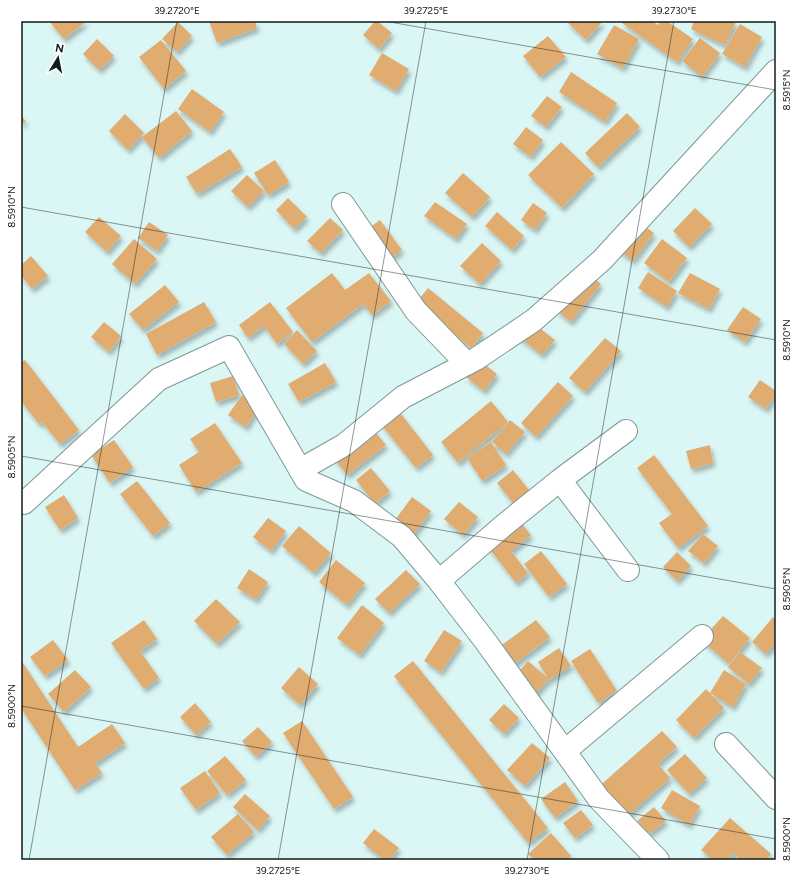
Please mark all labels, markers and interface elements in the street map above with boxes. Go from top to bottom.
text: 39.2720°E [154,4,200,17]
text: 39.2725°E [403,4,449,17]
text: 39.2730°E [651,4,697,17]
north arrow [38,38,78,78]
text: N [54,42,65,56]
text: 8.5915°N [780,70,793,110]
text: 8.5910°N [5,186,18,228]
text: 8.5910°N [780,319,793,361]
text: 8.5905°N [5,435,18,479]
text: 8.5905°N [780,567,793,611]
text: 8.5900°N [5,684,18,728]
text: 8.5900°N [780,817,793,861]
text: 39.2725°E [255,864,301,877]
text: 39.2730°E [504,864,550,877]

